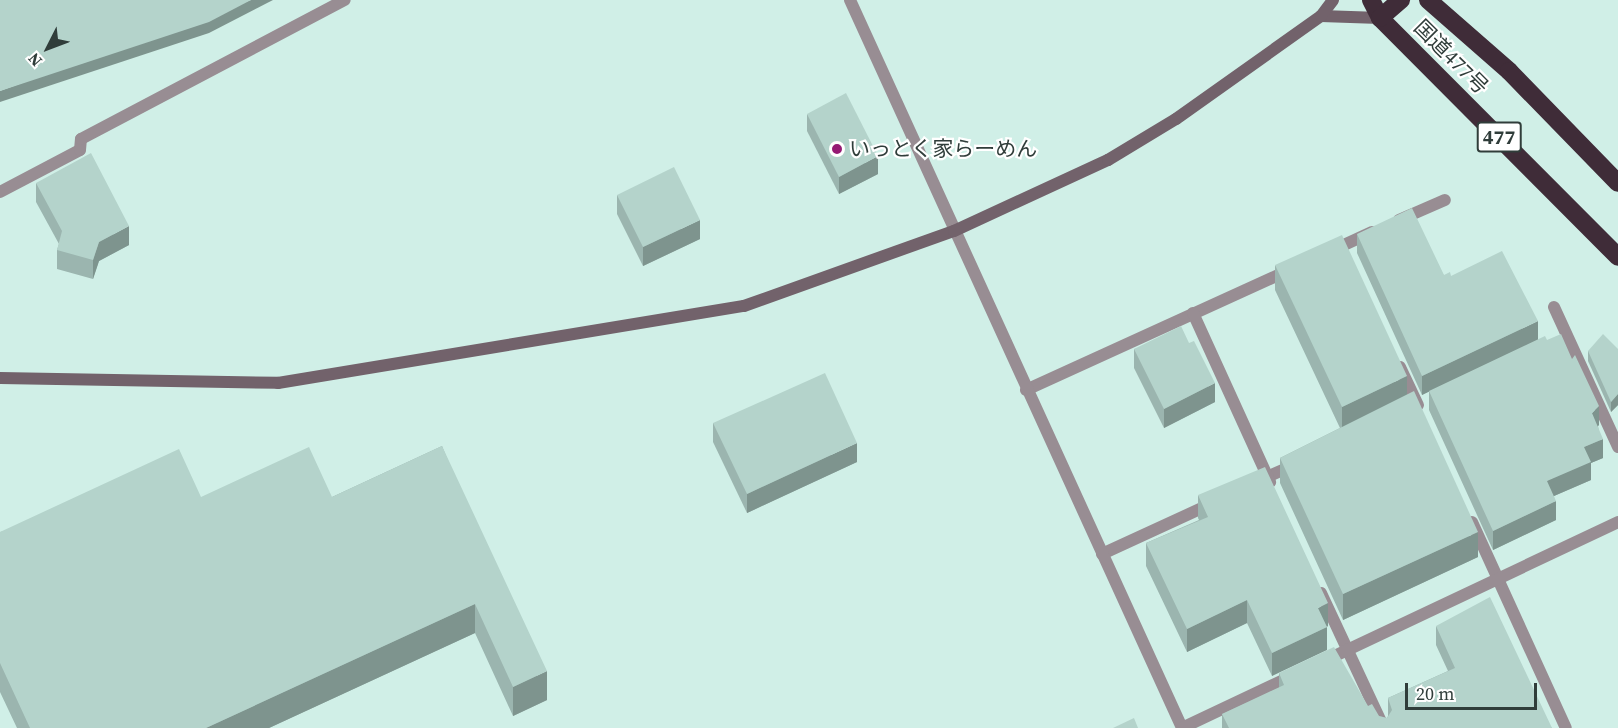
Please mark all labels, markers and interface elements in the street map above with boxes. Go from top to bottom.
street label: 国道477号 [1409,15,1493,99]
north arrow [18,18,78,78]
text: N [23,48,47,72]
road number: 477 [1476,120,1522,154]
place label: いっとく家らーめん [849,136,1038,162]
marker: いっとく家らーめん [830,142,844,156]
scale bar [1408,671,1540,709]
text: 20 m [1416,681,1454,706]

